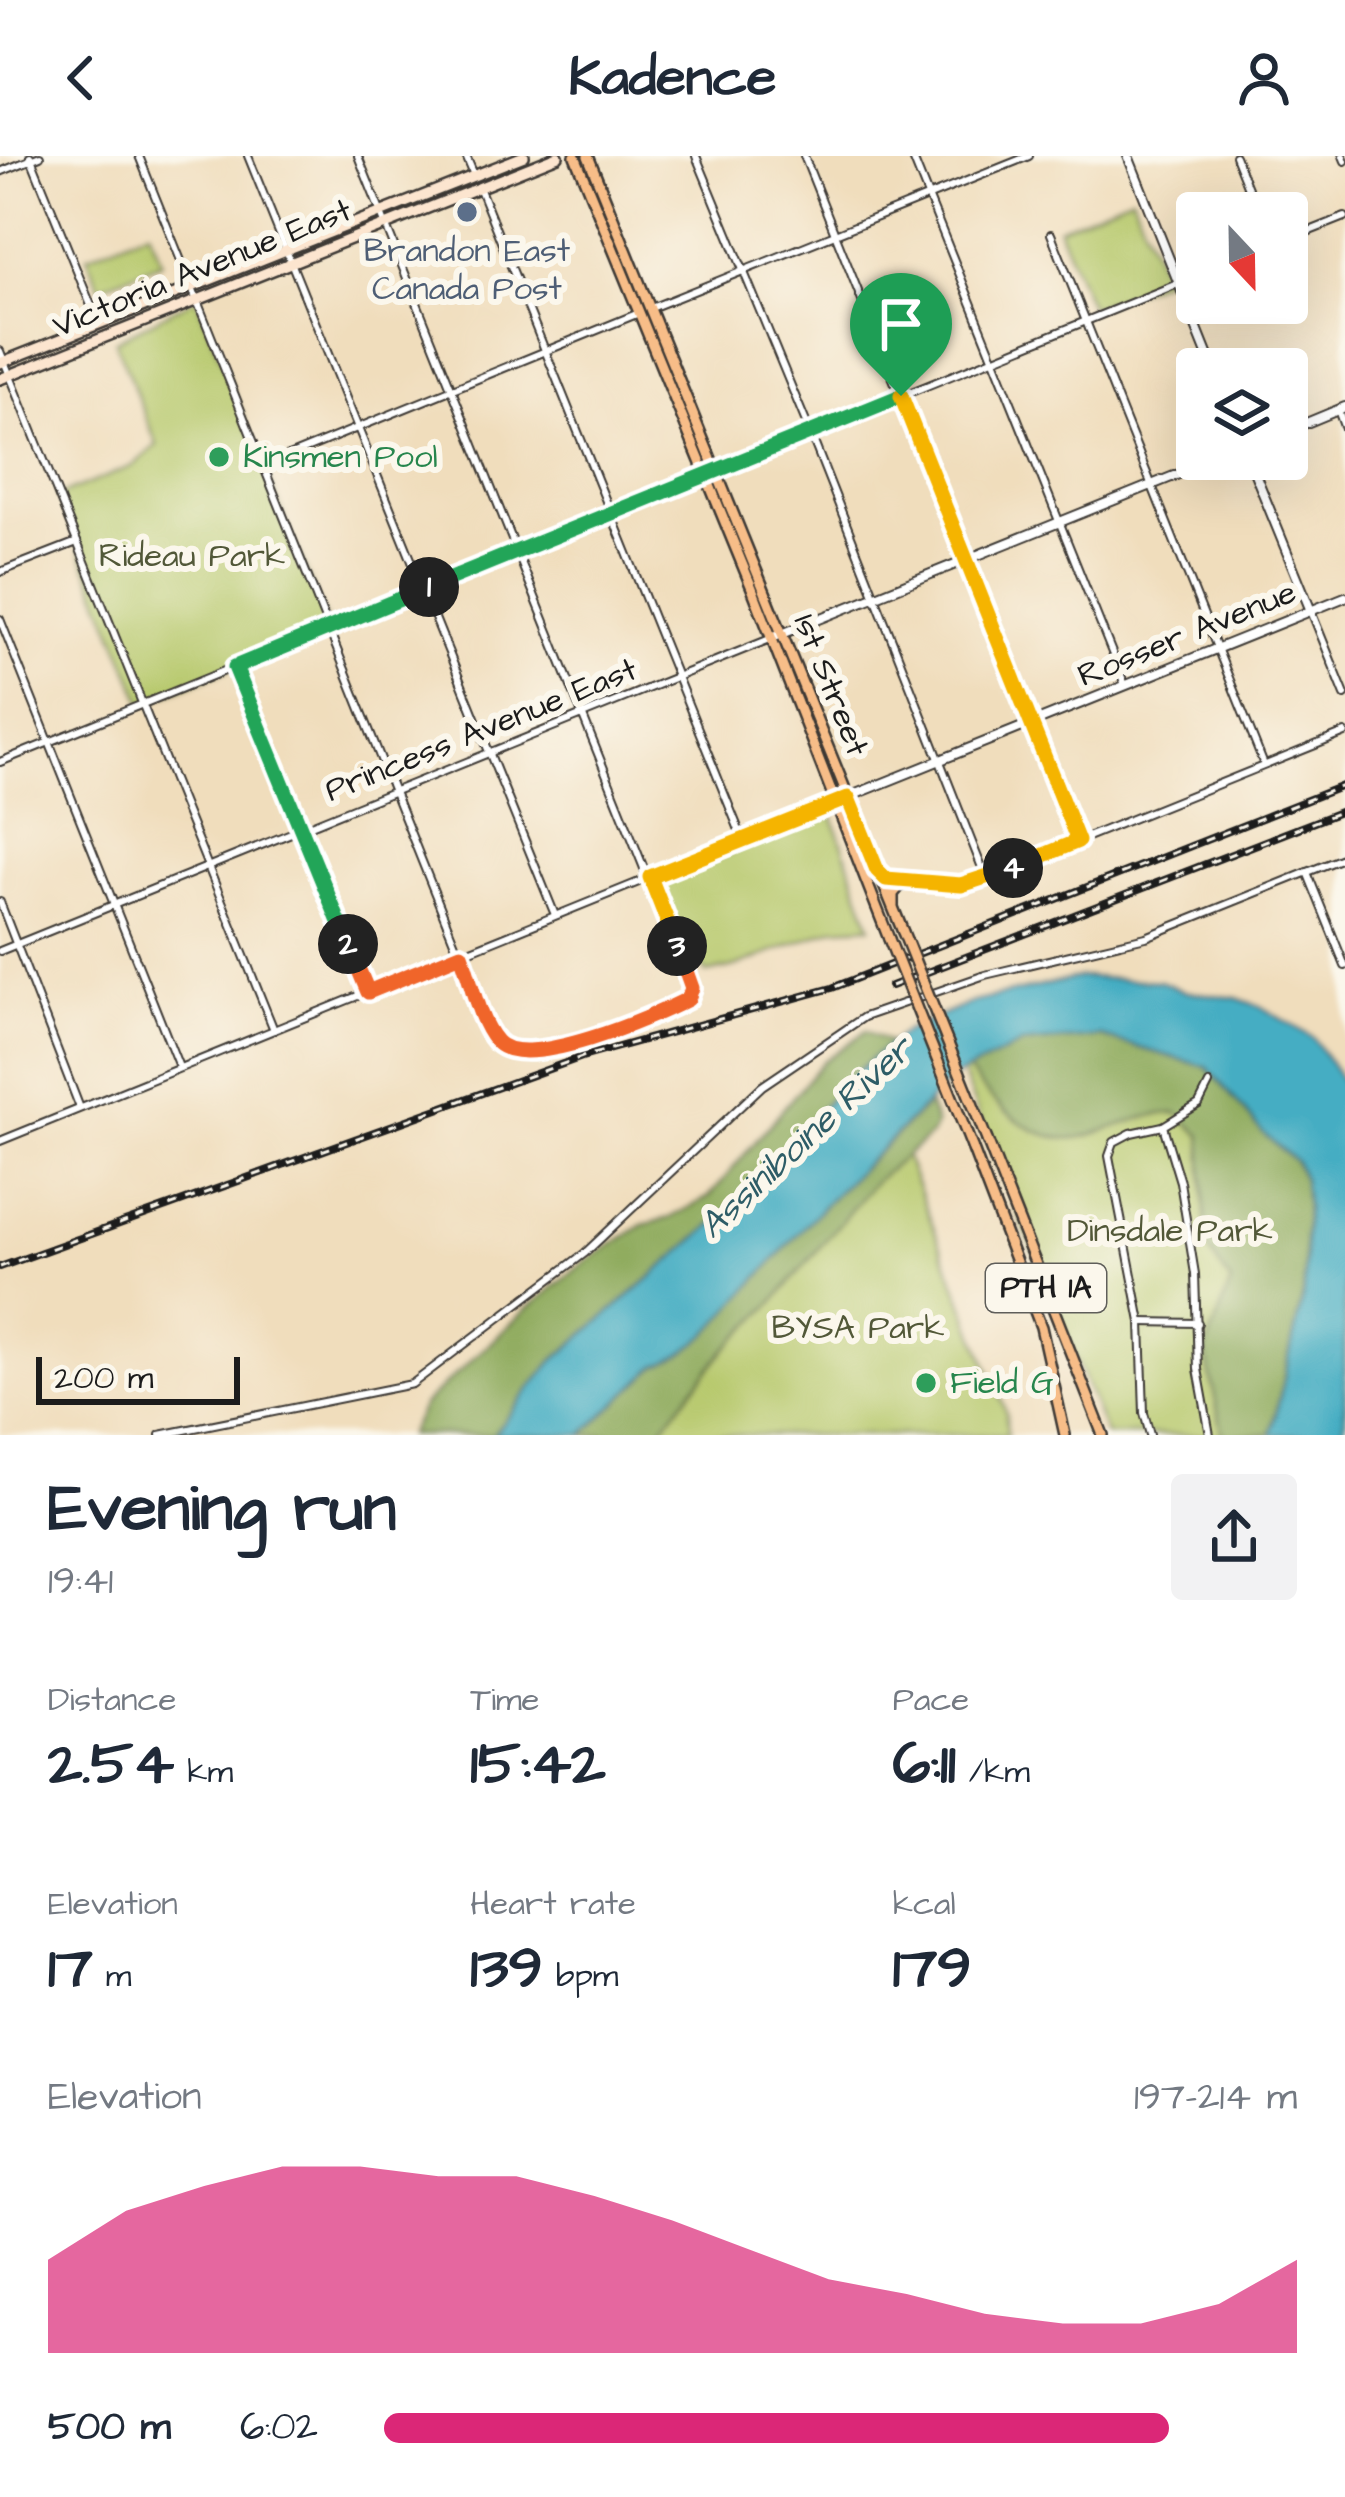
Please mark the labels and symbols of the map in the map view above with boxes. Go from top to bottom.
street label: Victoria Avenue East [46,187,358,349]
north arrow [1176,192,1308,324]
marker: Brandon East Canada Post [454,199,480,225]
place label: Brandon East Canada Post [364,228,570,312]
pin [850,273,952,396]
place label: Kinsmen Pool [243,434,438,480]
marker: Kinsmen Pool [206,444,232,470]
park label: Rideau Park [99,533,285,579]
pin: 1 [399,557,459,617]
street label: Rosser Avenue [1071,569,1303,699]
street label: 1st Street [782,607,880,763]
street label: Princess Avenue East [318,646,644,814]
pin: 4 [983,838,1043,898]
pin: 2 [318,914,378,974]
pin: 3 [647,916,707,976]
water label: Assiniboine River [688,1023,927,1250]
park label: Dinsdale Park [1067,1208,1273,1254]
road number: PTH 1A [986,1264,1106,1312]
park label: BYSA Park [772,1305,944,1351]
scale bar [36,1351,240,1404]
place label: Field G [950,1360,1054,1406]
marker: Field G [913,1370,939,1396]

